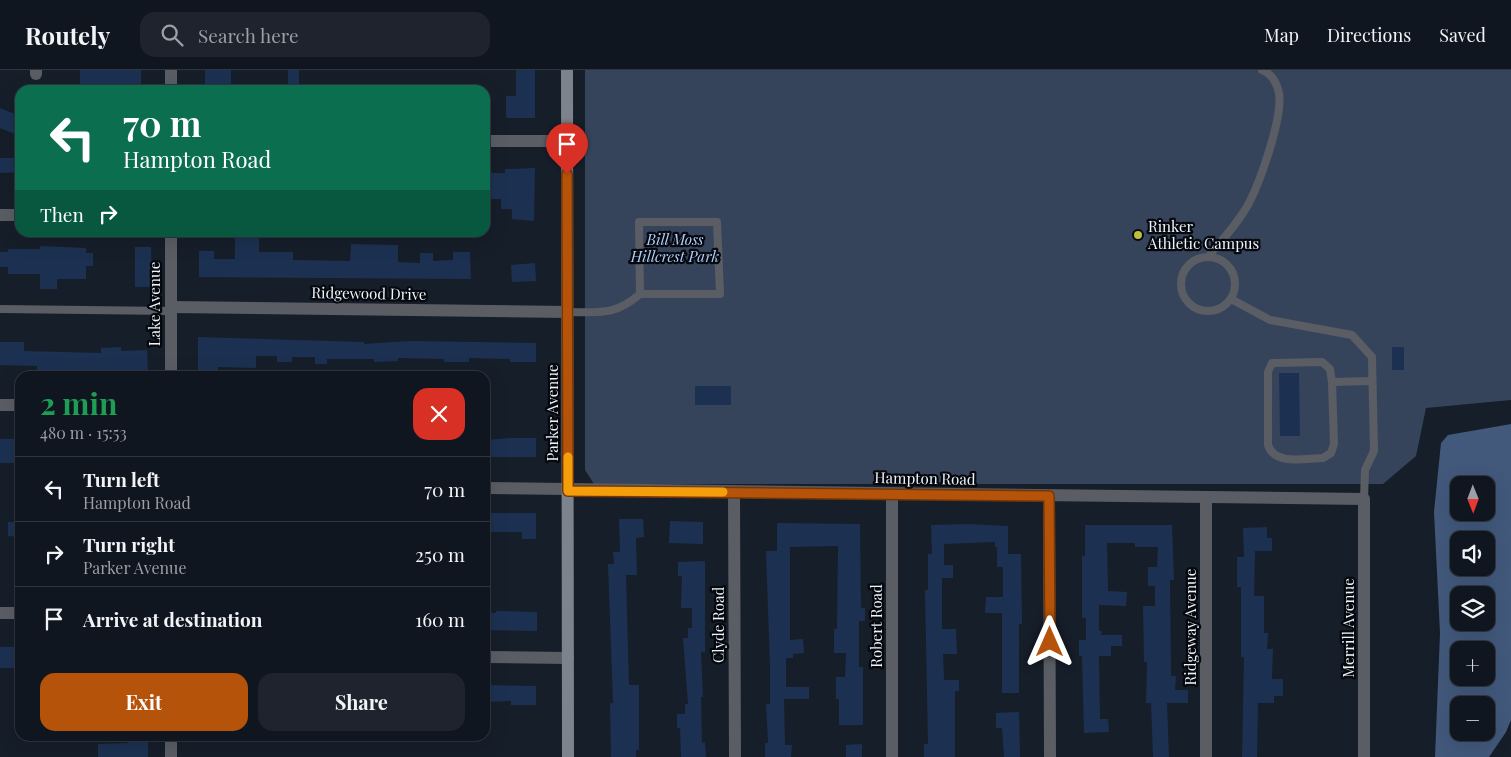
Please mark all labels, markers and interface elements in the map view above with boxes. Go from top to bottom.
search box [140,12,490,57]
text: Routely [25,19,110,51]
icon: search [158,21,186,49]
text: Search here [198,22,299,48]
text: Map [1264,23,1299,47]
text: Directions [1327,23,1411,47]
text: Saved [1439,23,1486,47]
text: 70 m [123,99,201,146]
icon: left [40,105,105,170]
pin [546,123,588,174]
icon: arrive [553,130,581,158]
text: Hampton Road [123,144,271,174]
icon: right [94,200,122,228]
text: Then [40,201,84,227]
place label: Rinker Athletic Campus [1147,216,1259,253]
park label: Bill Moss Hillcrest Park [630,229,720,266]
marker: Rinker Athletic Campus [1132,229,1144,241]
street label: Lake Avenue [144,262,164,346]
street label: Ridgewood Drive [311,282,427,304]
street label: Parker Avenue [542,364,562,462]
text: 2 min [40,383,117,423]
button: close [413,388,465,440]
text: 480 m · 15:53 [40,422,127,443]
text: Turn left [83,466,160,492]
street label: Hampton Road [874,467,976,489]
icon: left [40,475,68,503]
text: 70 m [424,476,465,502]
north arrow [1450,476,1495,521]
map controls [1450,476,1495,741]
text: Hampton Road [83,492,191,513]
text: Turn right [83,531,175,557]
button: sound [1450,531,1495,576]
icon: right [40,540,68,568]
text: 250 m [415,541,465,567]
text: Parker Avenue [83,557,187,578]
street label: Ridgeway Avenue [1180,569,1200,685]
street label: Merrill Avenue [1338,578,1358,678]
street label: Robert Road [866,584,886,668]
button: layers [1450,586,1495,631]
street label: Clyde Road [708,587,728,663]
icon: arrive [40,605,68,633]
text: Arrive at destination [83,606,263,632]
text: 160 m [415,606,465,632]
position arrow [1023,615,1075,667]
button: + [1450,641,1495,686]
button: Exit [40,673,248,731]
button: Share [258,673,465,731]
button: − [1450,696,1495,741]

